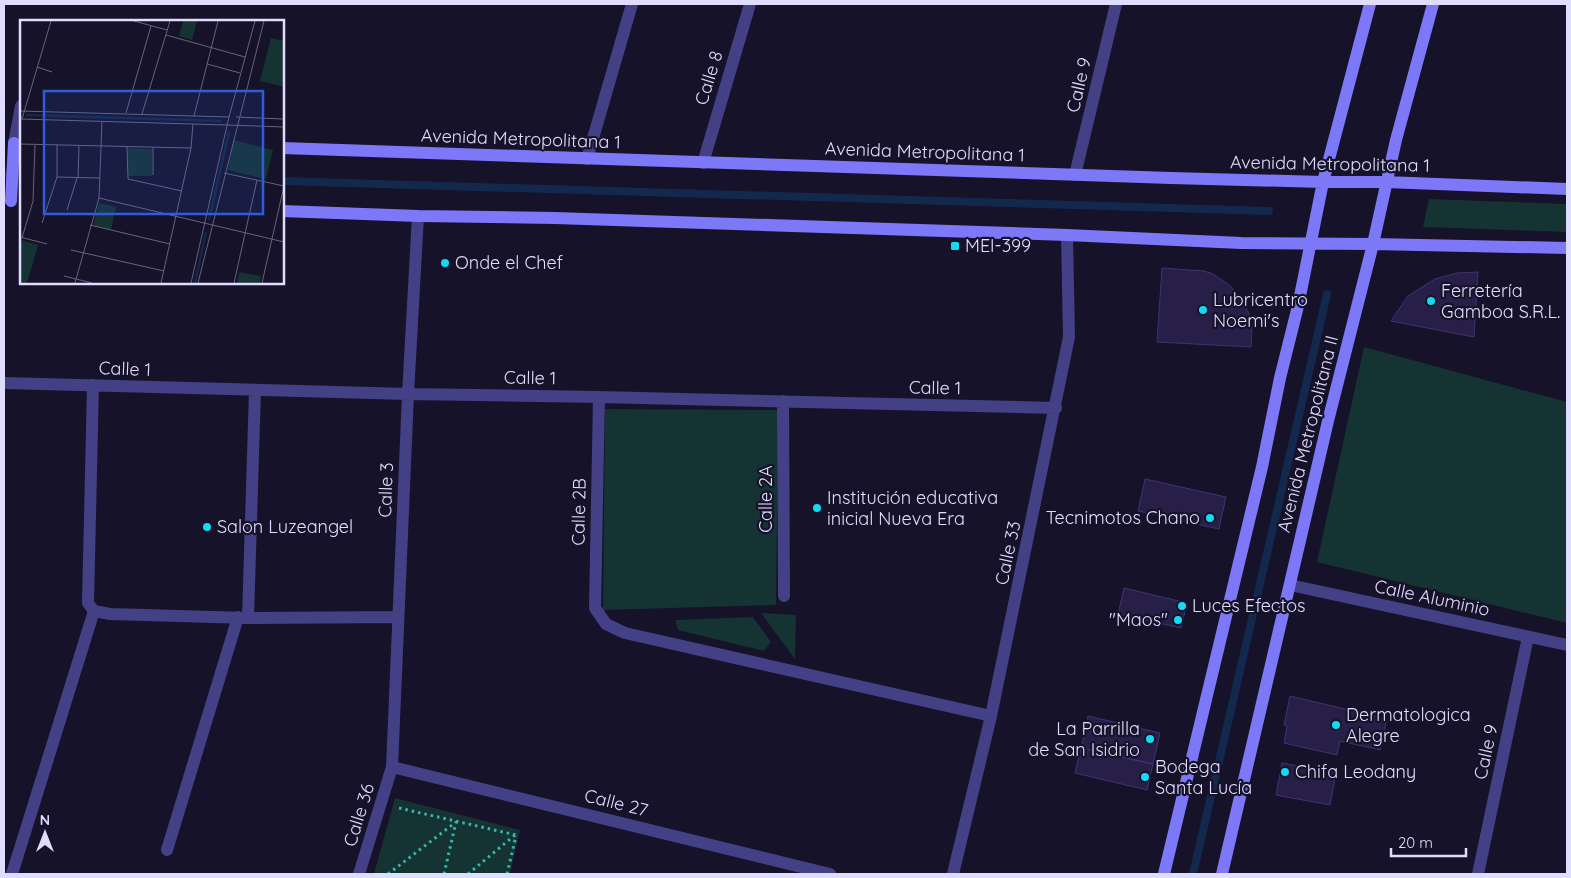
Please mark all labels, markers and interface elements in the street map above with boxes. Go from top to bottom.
inset map [20,20,284,284]
street label: Calle 8 [689,48,728,108]
street label: Calle 9 [1061,55,1096,115]
street label: Avenida Metropolitana 1 [421,124,621,153]
street label: Avenida Metropolitana 1 [825,137,1025,166]
street label: Avenida Metropolitana 1 [1230,150,1430,177]
place label: MEI-399 [965,234,1031,257]
marker: MEI-399 [949,240,961,252]
place label: Onde el Chef [455,251,564,274]
marker: Onde el Chef [439,257,451,269]
place label: Ferretería Gamboa S.R.L. [1441,279,1560,323]
place label: Lubricentro Noemi's [1213,288,1308,332]
marker: Ferretería Gamboa S.R.L. [1425,295,1437,307]
marker: Lubricentro Noemi's [1197,304,1209,316]
street label: Avenida Metropolitana II [1272,333,1343,535]
street label: Calle 1 [98,356,152,381]
street label: Calle 1 [504,366,556,389]
street label: Calle 1 [909,376,961,399]
street label: Calle 3 [373,462,398,518]
street label: Calle 2A [754,465,777,533]
street label: Calle 2B [566,478,591,546]
place label: Institución educativa inicial Nueva Era [827,486,998,530]
marker: Institución educativa inicial Nueva Era [811,502,823,514]
place label: Tecnimotos Chano [1046,506,1200,529]
marker: Tecnimotos Chano [1204,512,1216,524]
place label: Salon Luzeangel [217,515,353,538]
street label: Calle 33 [990,519,1025,587]
marker: Salon Luzeangel [201,521,213,533]
street label: Calle Aluminio [1372,574,1492,621]
place label: Luces Efectos [1192,594,1306,617]
marker: Luces Efectos [1176,600,1188,612]
place label: "Maos" [1109,608,1168,631]
marker: "Maos" [1172,614,1184,626]
place label: Dermatologica Alegre [1346,703,1471,747]
place label: La Parrilla de San Isidrio [1028,717,1140,761]
marker: Dermatologica Alegre [1330,719,1342,731]
street label: Calle 9 [1468,722,1503,782]
marker: La Parrilla de San Isidrio [1144,733,1156,745]
place label: Bodega Santa Lucía [1155,755,1252,799]
place label: Chifa Leodany [1295,760,1416,783]
marker: Chifa Leodany [1279,766,1291,778]
marker: Bodega Santa Lucía [1139,771,1151,783]
street label: Calle 36 [338,780,379,849]
street label: Calle 27 [582,784,650,822]
north arrow [20,808,70,858]
text: N [40,811,50,829]
scale bar [1391,826,1466,858]
text: 20 m [1398,833,1433,852]

